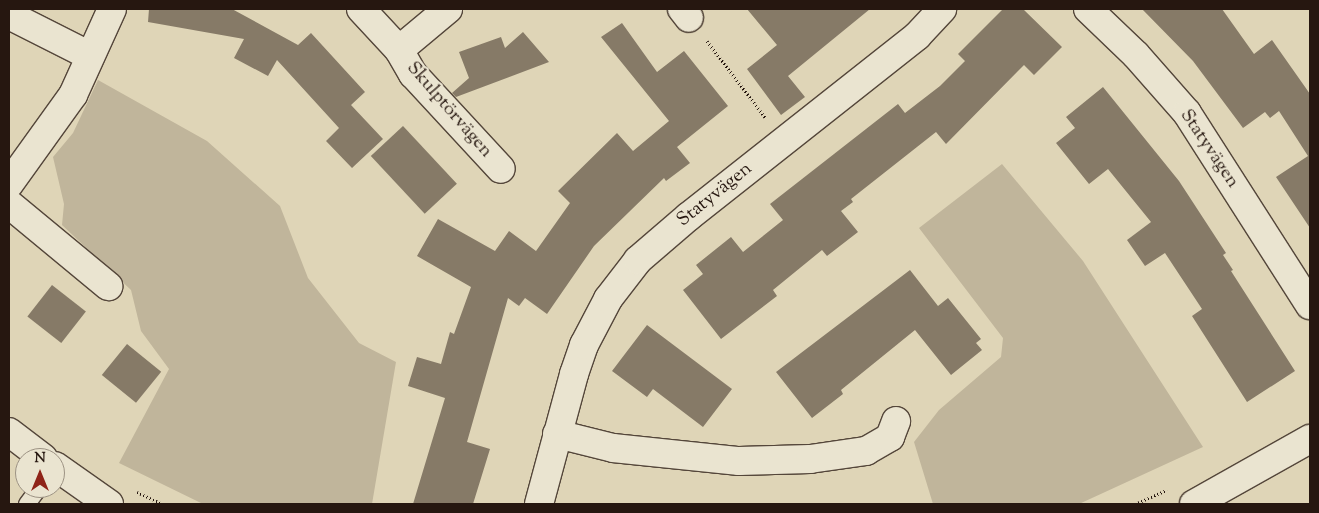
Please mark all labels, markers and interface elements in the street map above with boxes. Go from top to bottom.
street label: Skulptörvägen [401,57,497,163]
street label: Statyvägen [1174,105,1244,193]
street label: Statyvägen [673,158,757,232]
north arrow [15,448,65,498]
text: N [34,449,46,469]

